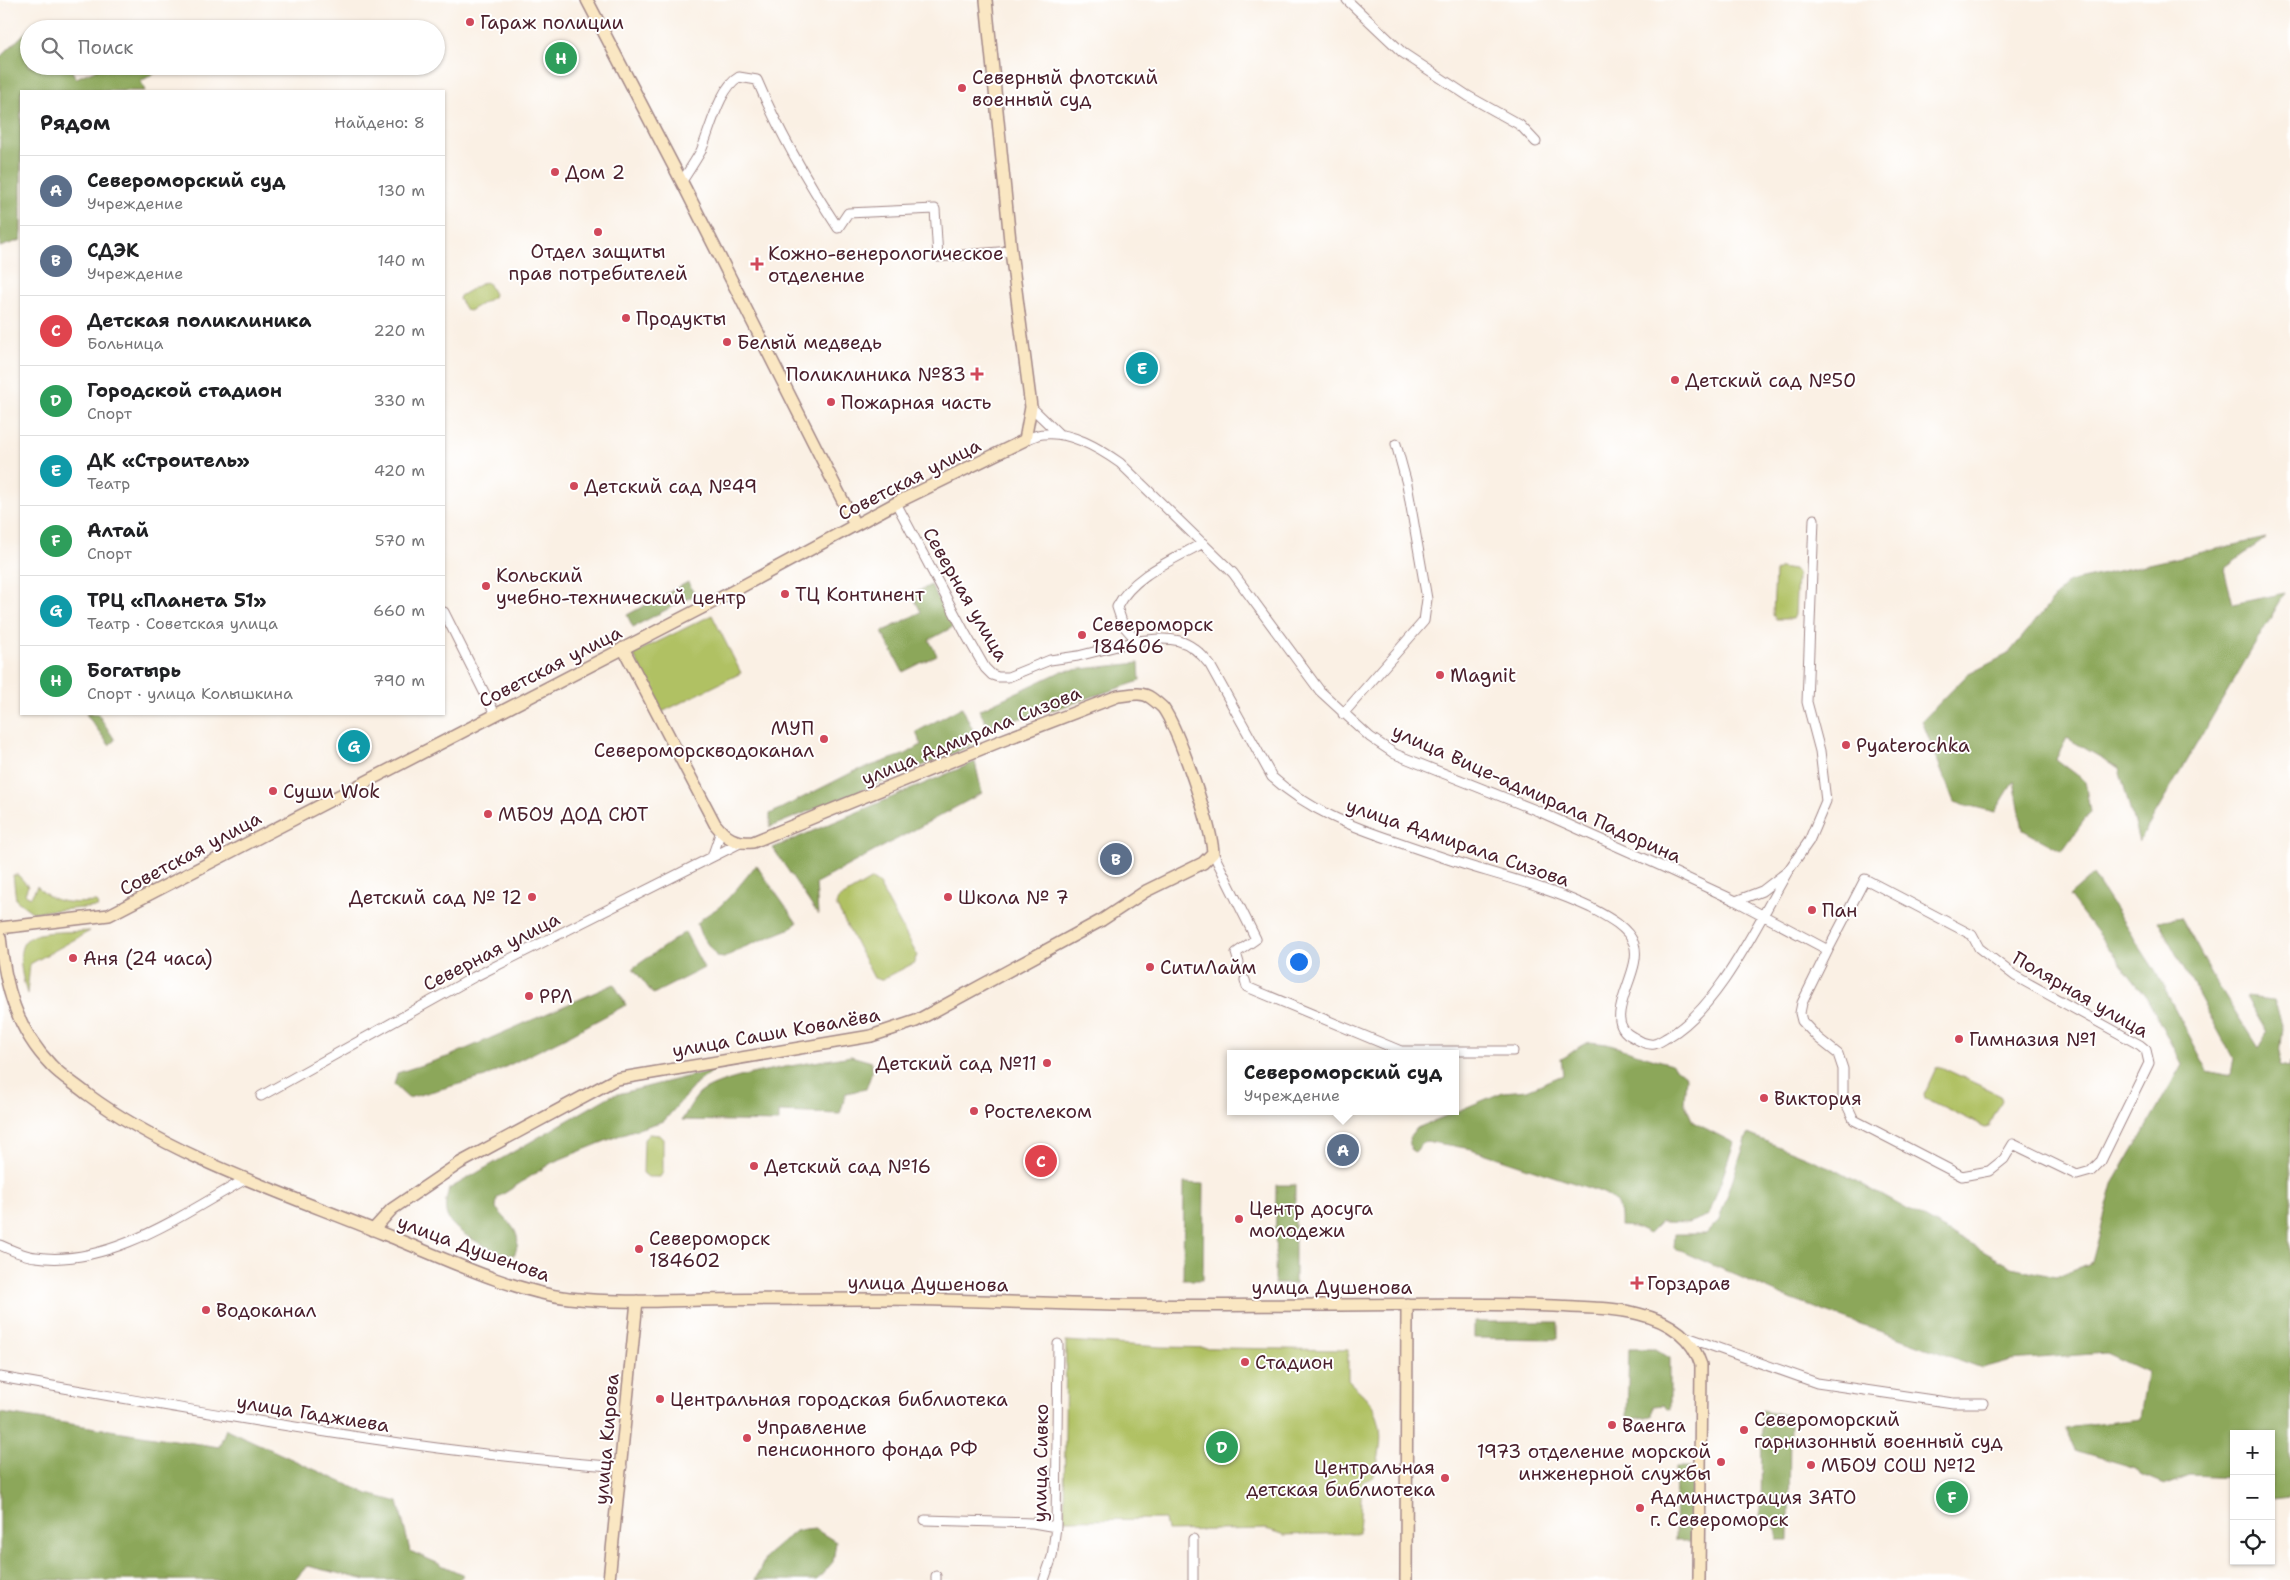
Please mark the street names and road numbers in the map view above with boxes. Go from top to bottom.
street label: Советская улица [834,433,985,526]
street label: Северная улица [917,523,1014,666]
street label: Советская улица [475,620,626,713]
street label: улица Адмирала Сизова [858,680,1085,791]
street label: улица Вице-адмирала Падорина [1388,718,1685,869]
street label: улица Адмирала Сизова [1343,792,1573,893]
street label: Советская улица [115,805,266,901]
street label: Северная улица [419,906,564,997]
street label: Полярная улица [2008,945,2153,1044]
street label: улица Саши Ковалёва [670,1002,882,1063]
street label: улица Душенова [394,1209,554,1288]
street label: улица Душенова [847,1270,1009,1297]
street label: улица Душенова [1252,1275,1413,1300]
street label: улица Кирова [588,1372,625,1506]
street label: улица Гаджиева [235,1389,391,1438]
street label: улица Сивко [1027,1403,1054,1523]

